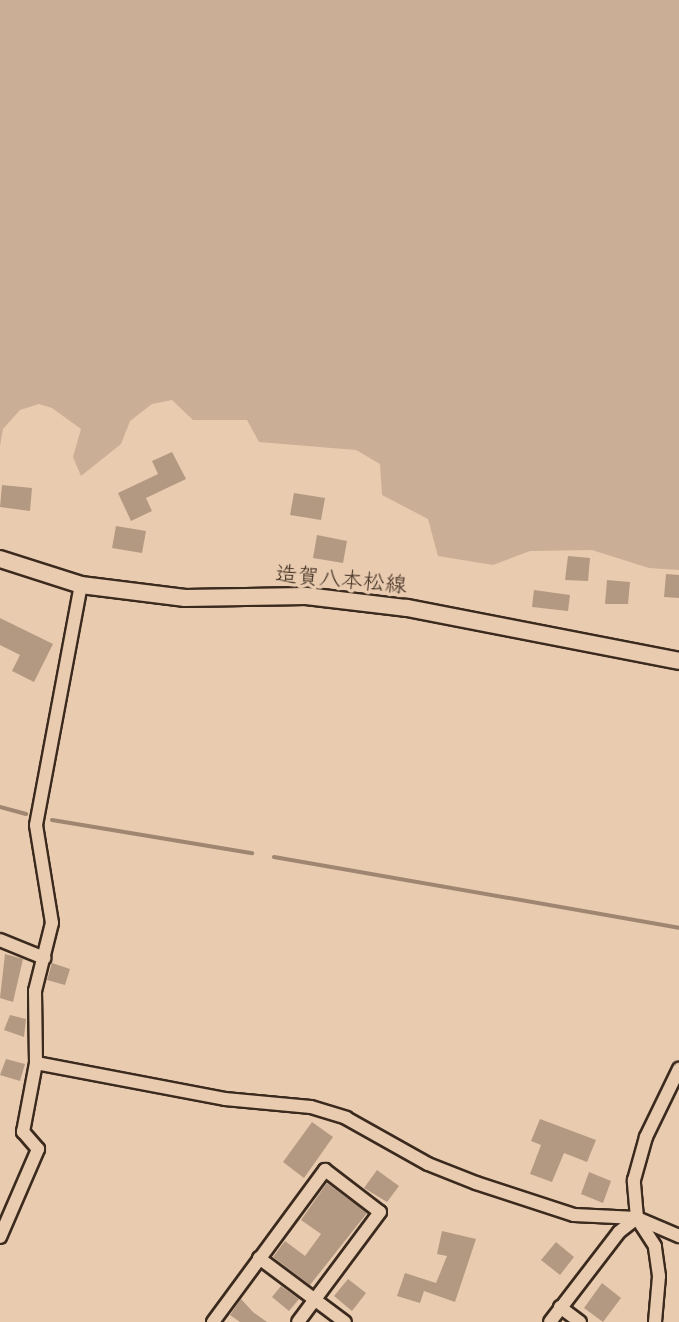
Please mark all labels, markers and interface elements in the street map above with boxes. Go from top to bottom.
street label: 造賀八本松線 [274,562,408,600]

